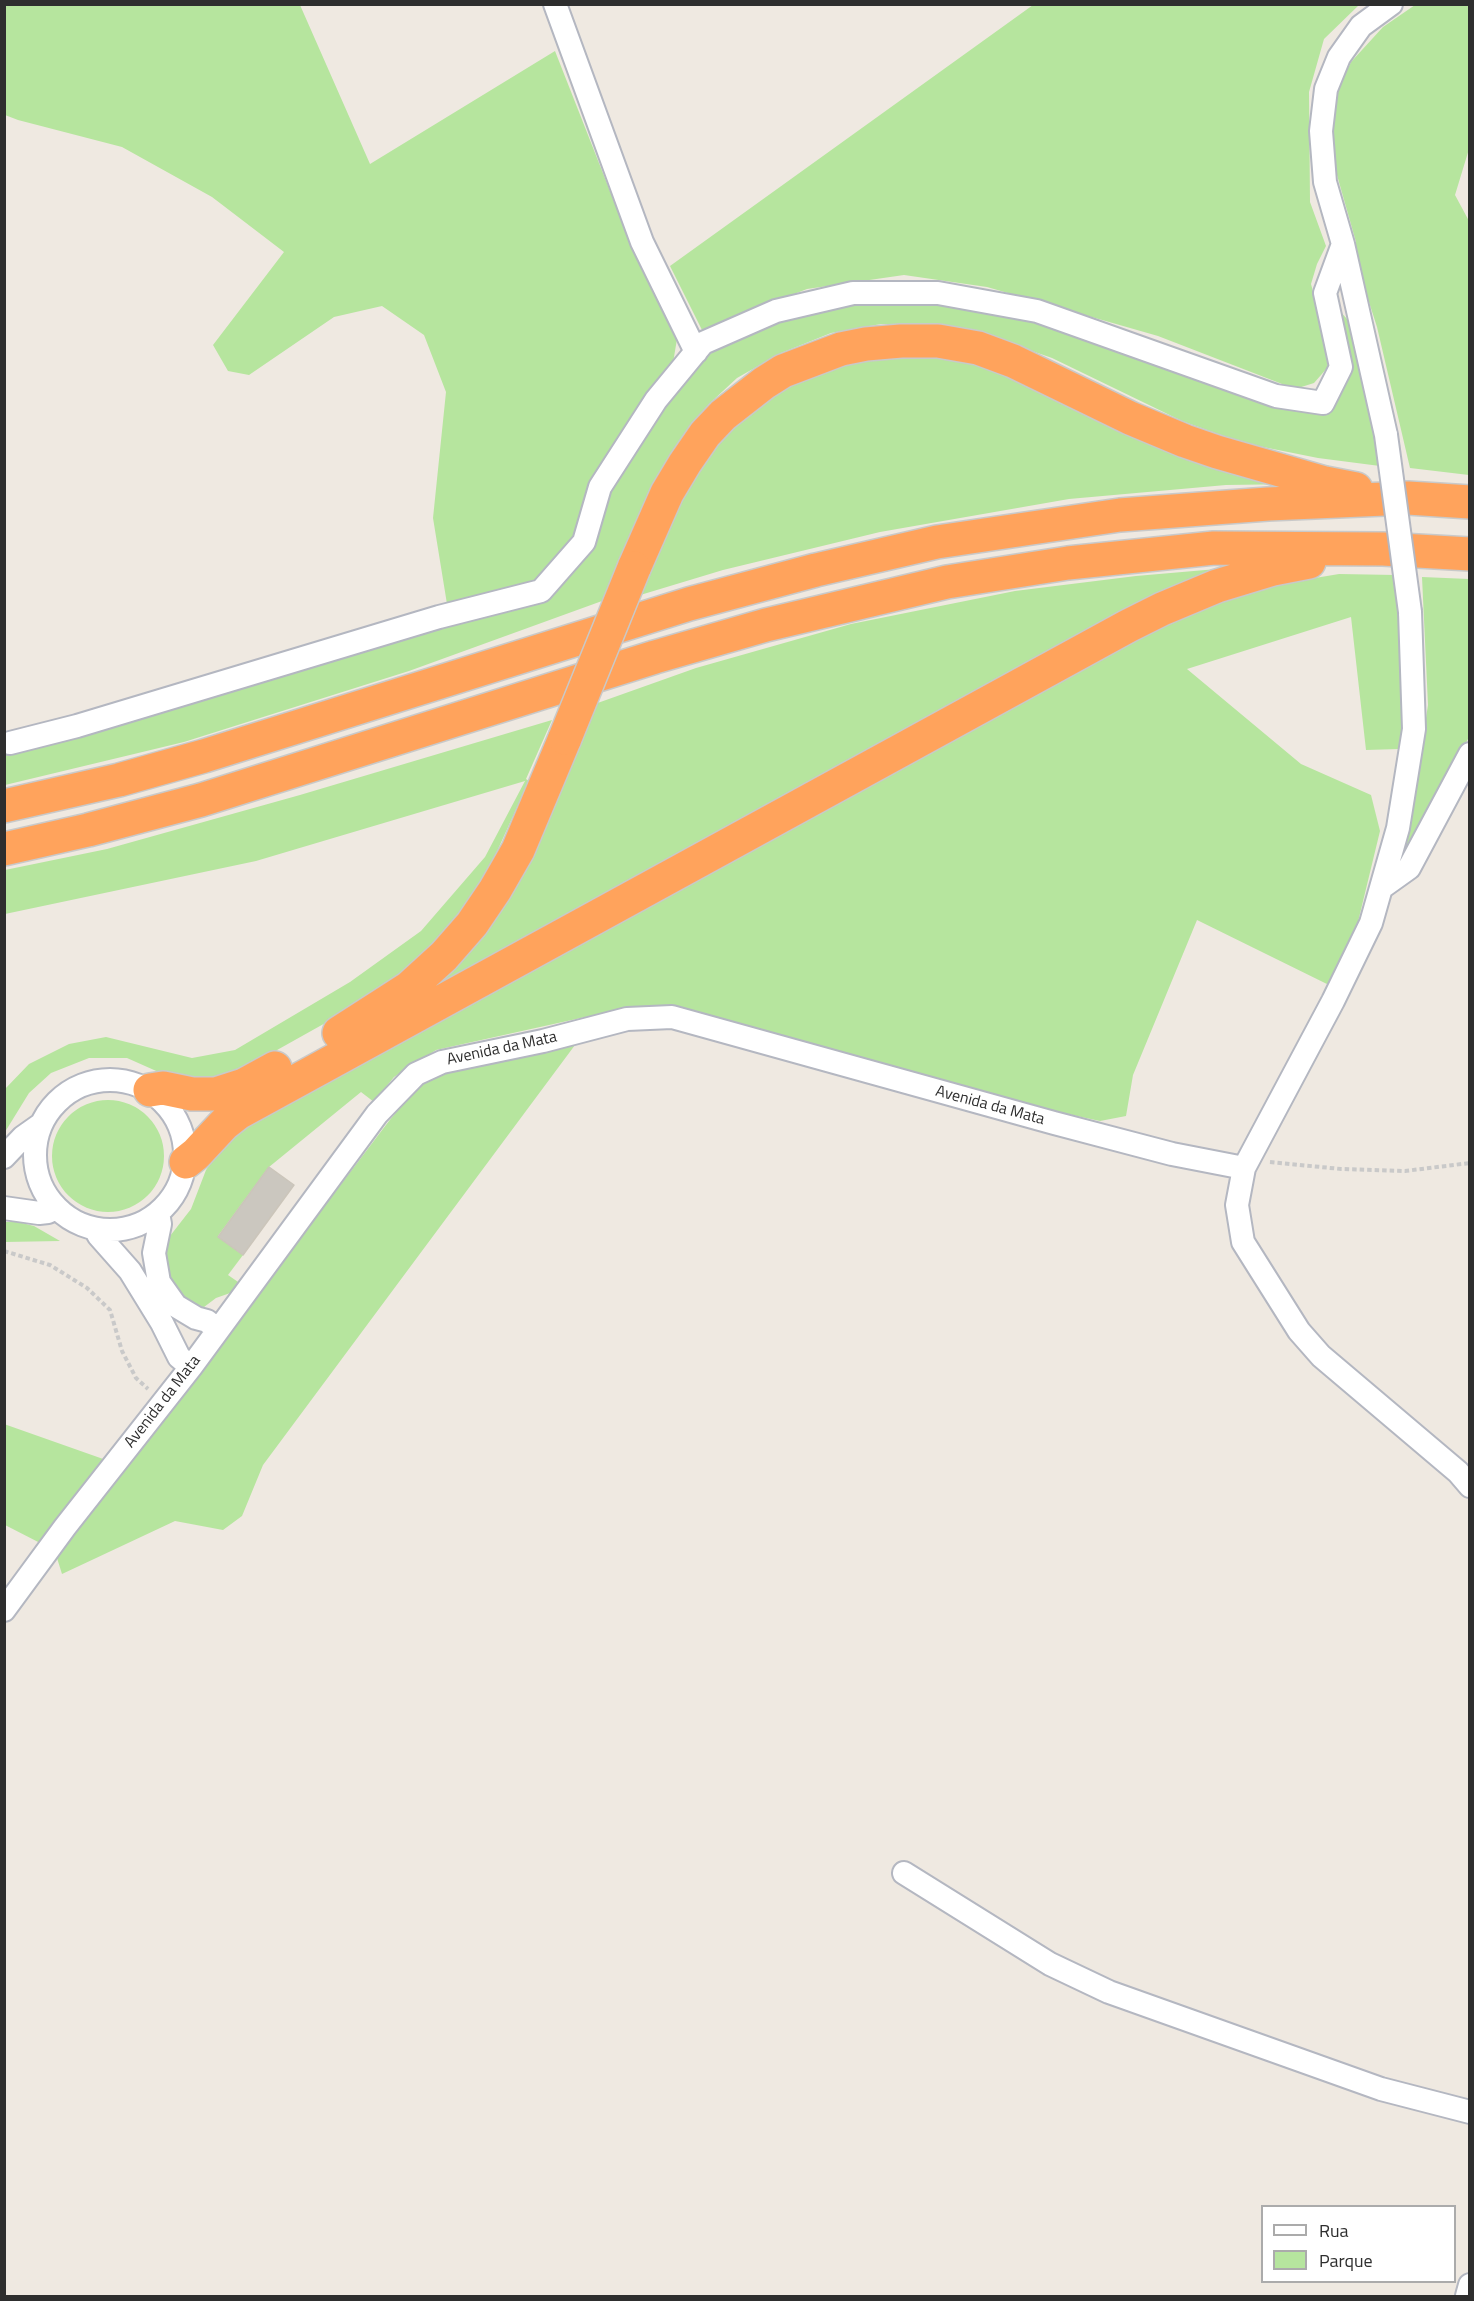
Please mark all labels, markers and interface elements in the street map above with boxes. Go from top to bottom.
street label: Avenida da Mata [445,1028,559,1070]
street label: Avenida da Mata [933,1082,1047,1130]
street label: Avenida da Mata [121,1352,205,1452]
legend [1261,2205,1456,2283]
text: Rua [1319,2217,1349,2244]
text: Parque [1319,2247,1373,2274]

